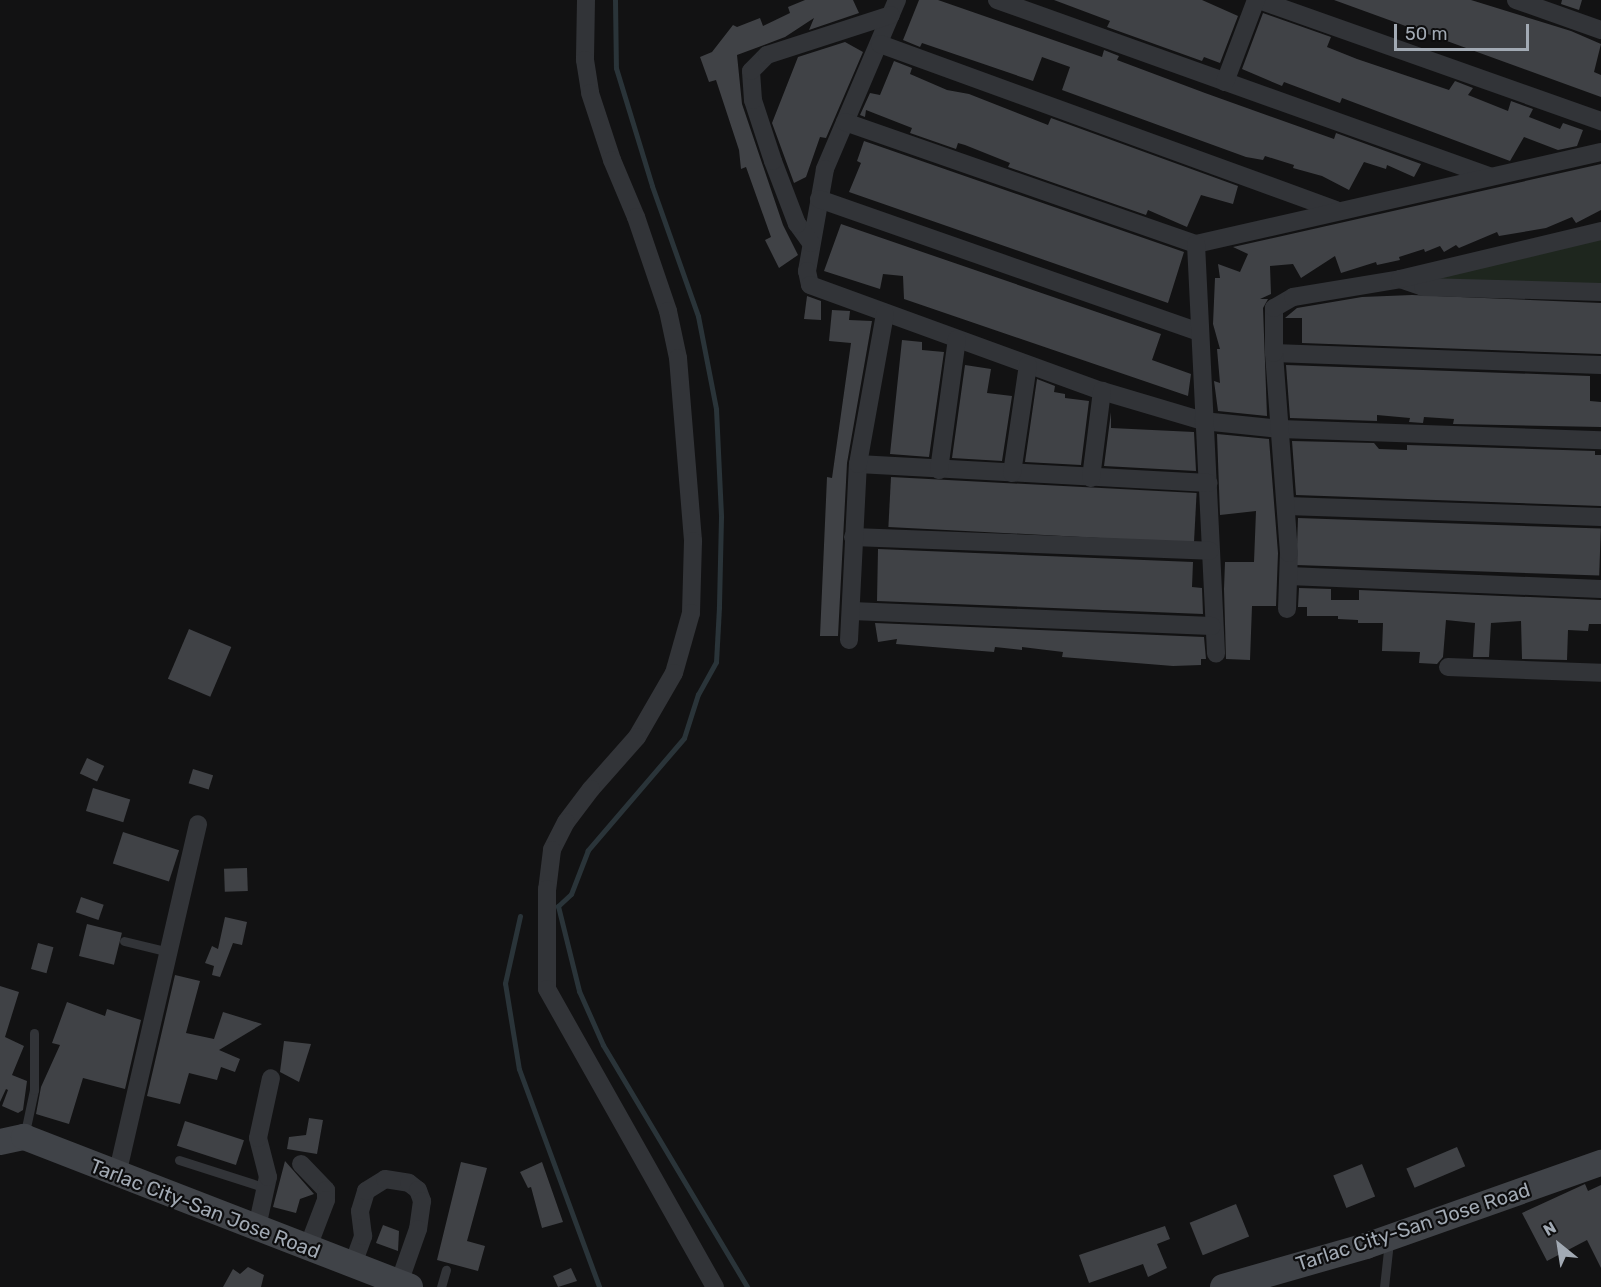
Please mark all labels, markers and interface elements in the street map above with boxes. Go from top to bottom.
scale bar [1397,12,1532,50]
text: 50 m [1405,23,1448,45]
street label: Tarlac City-San Jose Road [87,1154,323,1264]
street label: Tarlac City-San Jose Road [1293,1178,1533,1276]
north arrow [1529,1215,1589,1275]
text: N [1540,1218,1559,1240]

